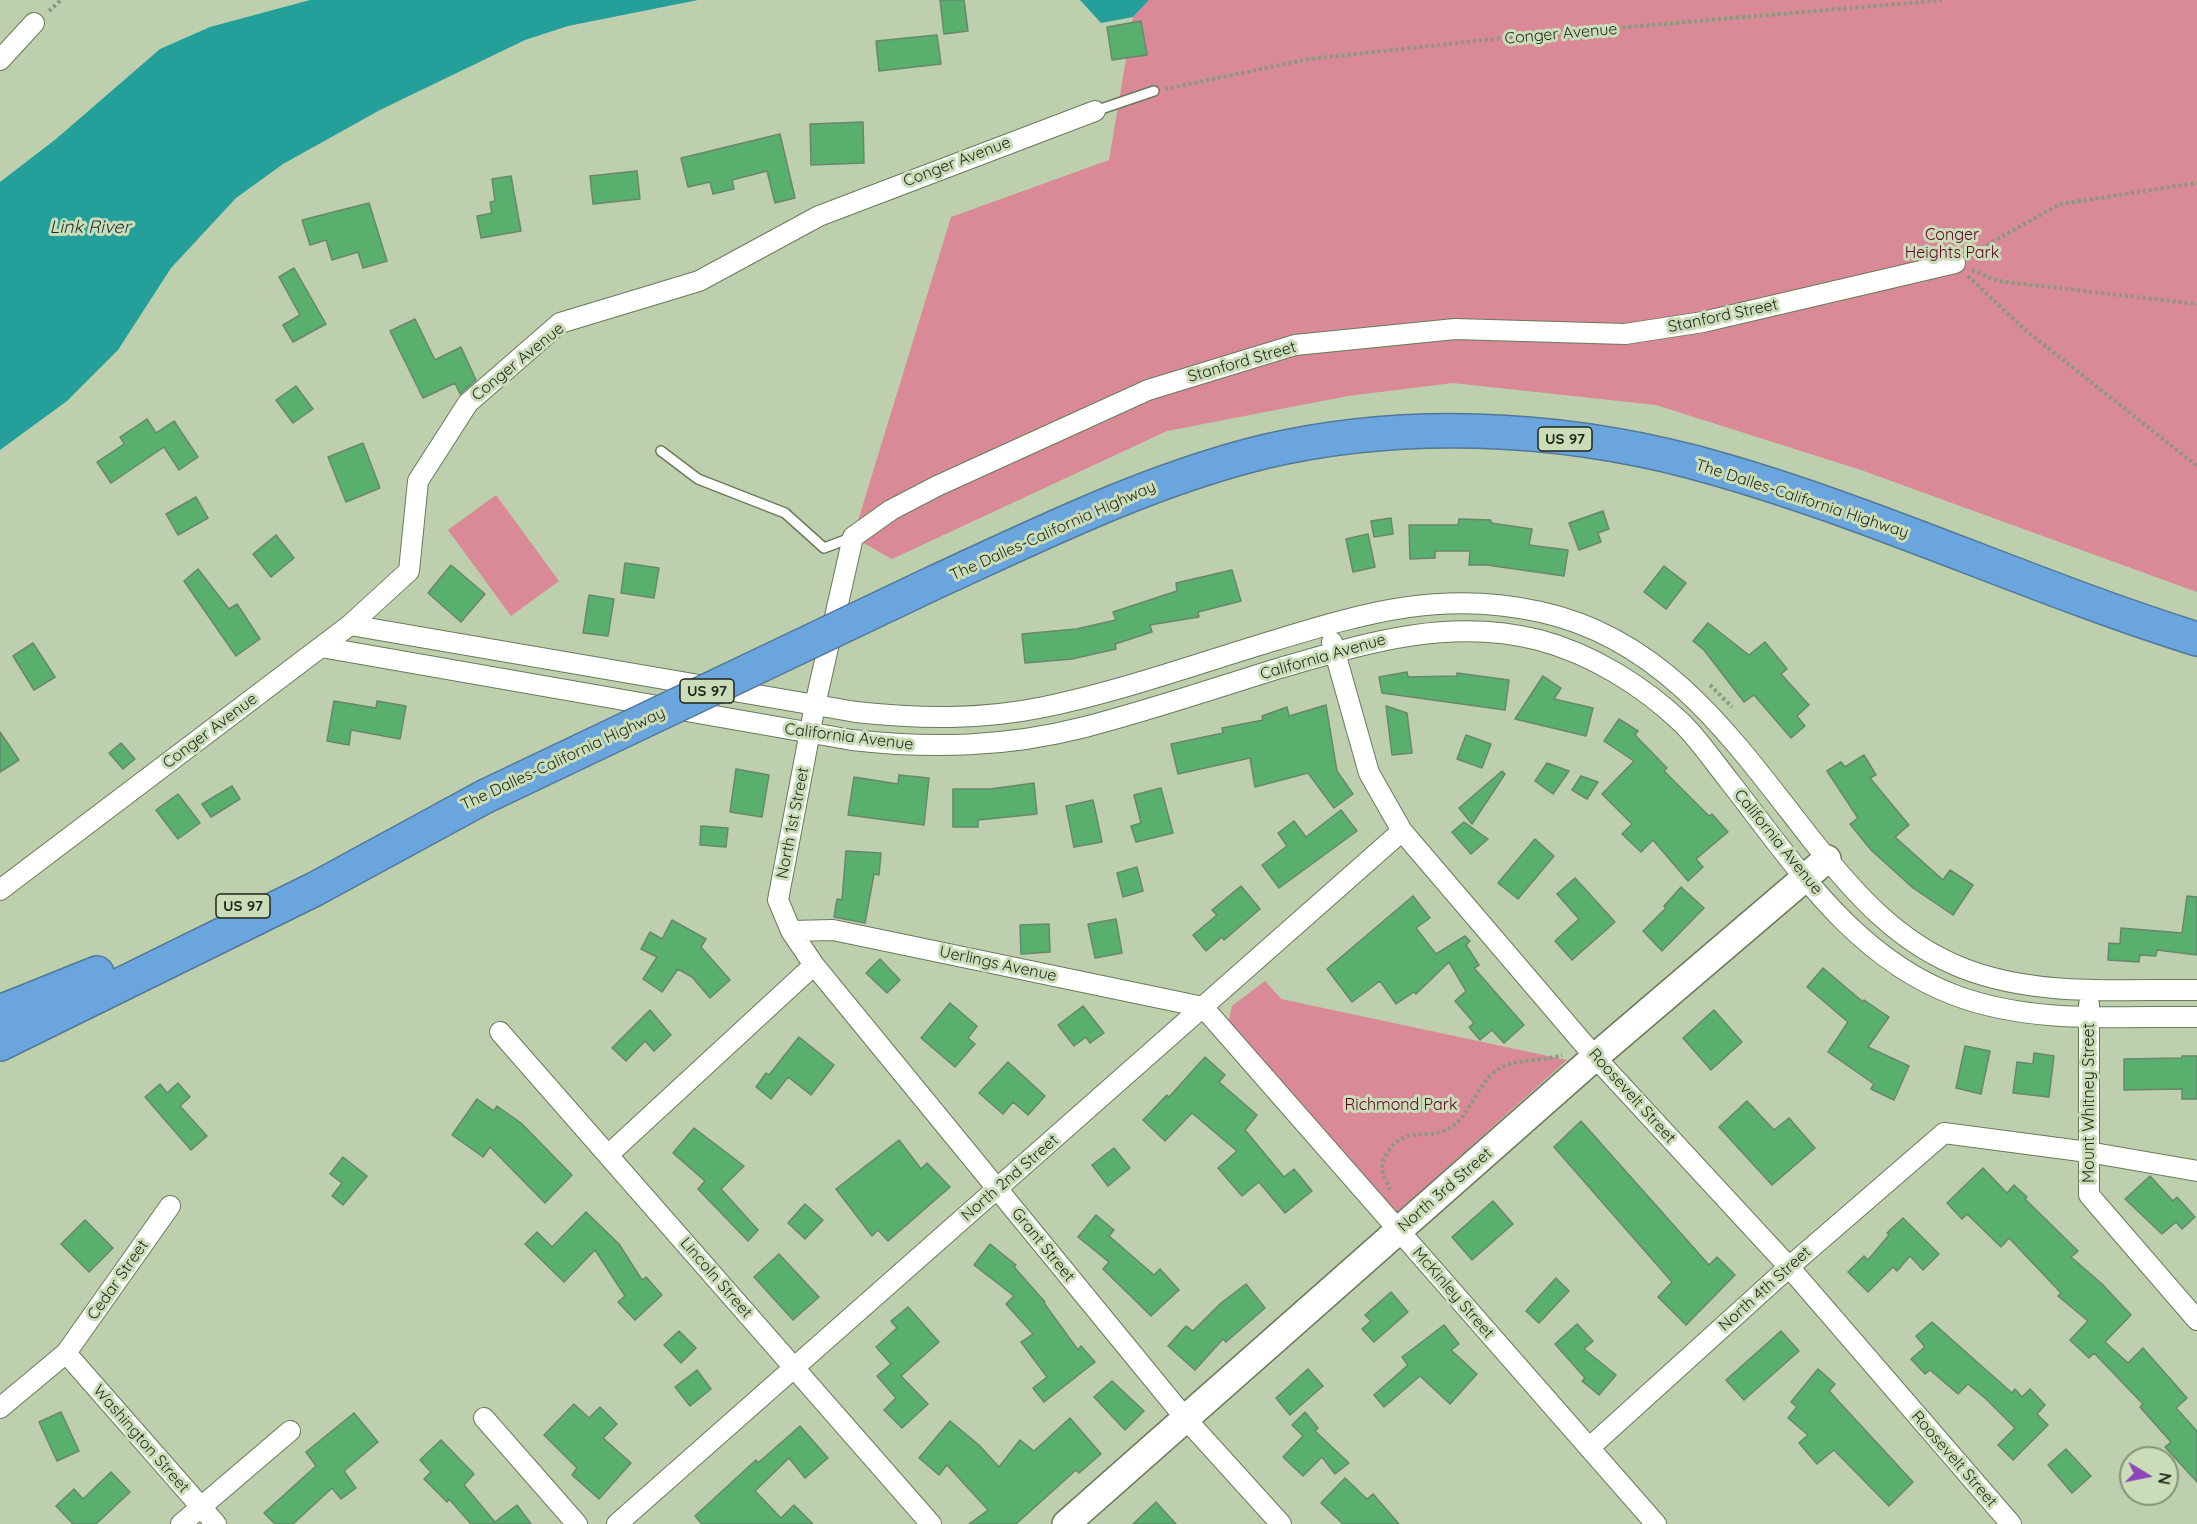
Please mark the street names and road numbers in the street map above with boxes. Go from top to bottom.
street label: Conger Avenue [1504,19,1618,49]
street label: Conger Avenue [901,133,1013,191]
street label: Stanford Street [1666,295,1780,337]
street label: Conger Avenue [468,319,568,405]
street label: Stanford Street [1186,337,1298,387]
road number: US 97 [1538,427,1592,451]
street label: The Dalles-California Highway [1693,455,1911,543]
street label: The Dalles-California Highway [947,477,1159,585]
street label: California Avenue [1258,630,1388,684]
road number: US 97 [680,679,734,703]
street label: Conger Avenue [159,689,261,773]
street label: The Dalles-California Highway [458,703,668,815]
street label: California Avenue [783,720,915,754]
street label: North 1st Street [773,766,813,880]
street label: California Avenue [1730,786,1826,898]
road number: US 97 [216,894,270,918]
street label: Uerlings Avenue [938,942,1058,986]
street label: Mount Whitney Street [2079,1023,2099,1183]
street label: Roosevelt Street [1584,1045,1680,1147]
street label: North 2nd Street [958,1131,1062,1225]
street label: North 3rd Street [1394,1144,1496,1236]
street label: Grant Street [1007,1204,1079,1286]
street label: Lincoln Street [676,1234,756,1322]
street label: Cedar Street [83,1236,153,1324]
street label: McKinley Street [1408,1243,1498,1343]
street label: North 4th Street [1715,1243,1815,1335]
street label: Washington Street [89,1381,193,1497]
street label: Roosevelt Street [1907,1407,2001,1511]

